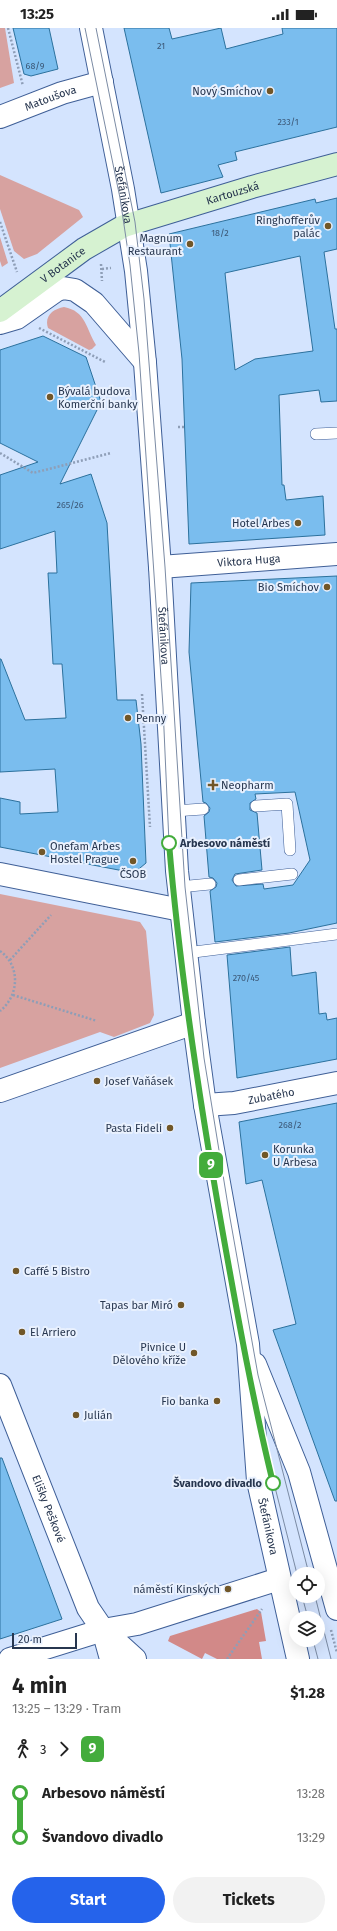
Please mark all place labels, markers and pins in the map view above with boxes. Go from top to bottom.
place label: Nový Smíchov [192,85,263,98]
marker: Nový Smíchov [265,86,275,96]
place label: Ringhofferův palác [256,214,321,240]
marker: Ringhofferův palác [323,221,333,231]
place label: Magnum Restaurant [128,232,182,258]
marker: Magnum Restaurant [185,239,195,249]
place label: Bývalá budova Komerční banky [58,385,138,411]
marker: Bývalá budova Komerční banky [45,392,55,402]
place label: Hotel Arbes [232,517,290,530]
marker: Hotel Arbes [293,518,303,528]
place label: Bio Smíchov [258,581,320,594]
marker: Bio Smíchov [322,582,332,592]
place label: Penny [136,712,167,725]
marker: Penny [123,713,133,723]
place label: Neopharm [221,779,274,792]
marker: Neopharm [208,780,218,790]
marker: Arbesovo náměstí [161,835,177,851]
place label: Arbesovo náměstí [179,837,271,850]
place label: Onefam Arbes Hostel Prague [50,840,120,866]
marker: Onefam Arbes Hostel Prague [37,847,47,857]
marker: ČSOB [128,856,138,866]
place label: ČSOB [120,867,146,881]
place label: Josef Vaňásek [105,1075,174,1088]
marker: Josef Vaňásek [92,1076,102,1086]
place label: Pasta Fideli [105,1122,162,1135]
marker: Pasta Fideli [165,1123,175,1133]
place label: Korunka U Arbesa [273,1143,317,1169]
marker: Korunka U Arbesa [260,1150,270,1160]
place label: Caffé 5 Bistro [24,1265,90,1278]
marker: Caffé 5 Bistro [11,1266,21,1276]
place label: Tapas bar Miró [100,1299,173,1312]
marker: Tapas bar Miró [176,1300,186,1310]
place label: El Arriero [30,1326,76,1339]
marker: El Arriero [17,1327,27,1337]
place label: Pivnice U Dělového kříže [113,1341,186,1367]
marker: Pivnice U Dělového kříže [189,1348,199,1358]
place label: Fio banka [161,1395,209,1408]
marker: Fio banka [212,1396,222,1406]
place label: Julián [84,1409,113,1422]
marker: Julián [71,1410,81,1420]
marker: Švandovo divadlo [265,1475,281,1491]
place label: Švandovo divadlo [173,1476,263,1490]
place label: náměstí Kinských [133,1583,220,1596]
marker: náměstí Kinských [223,1584,233,1594]

